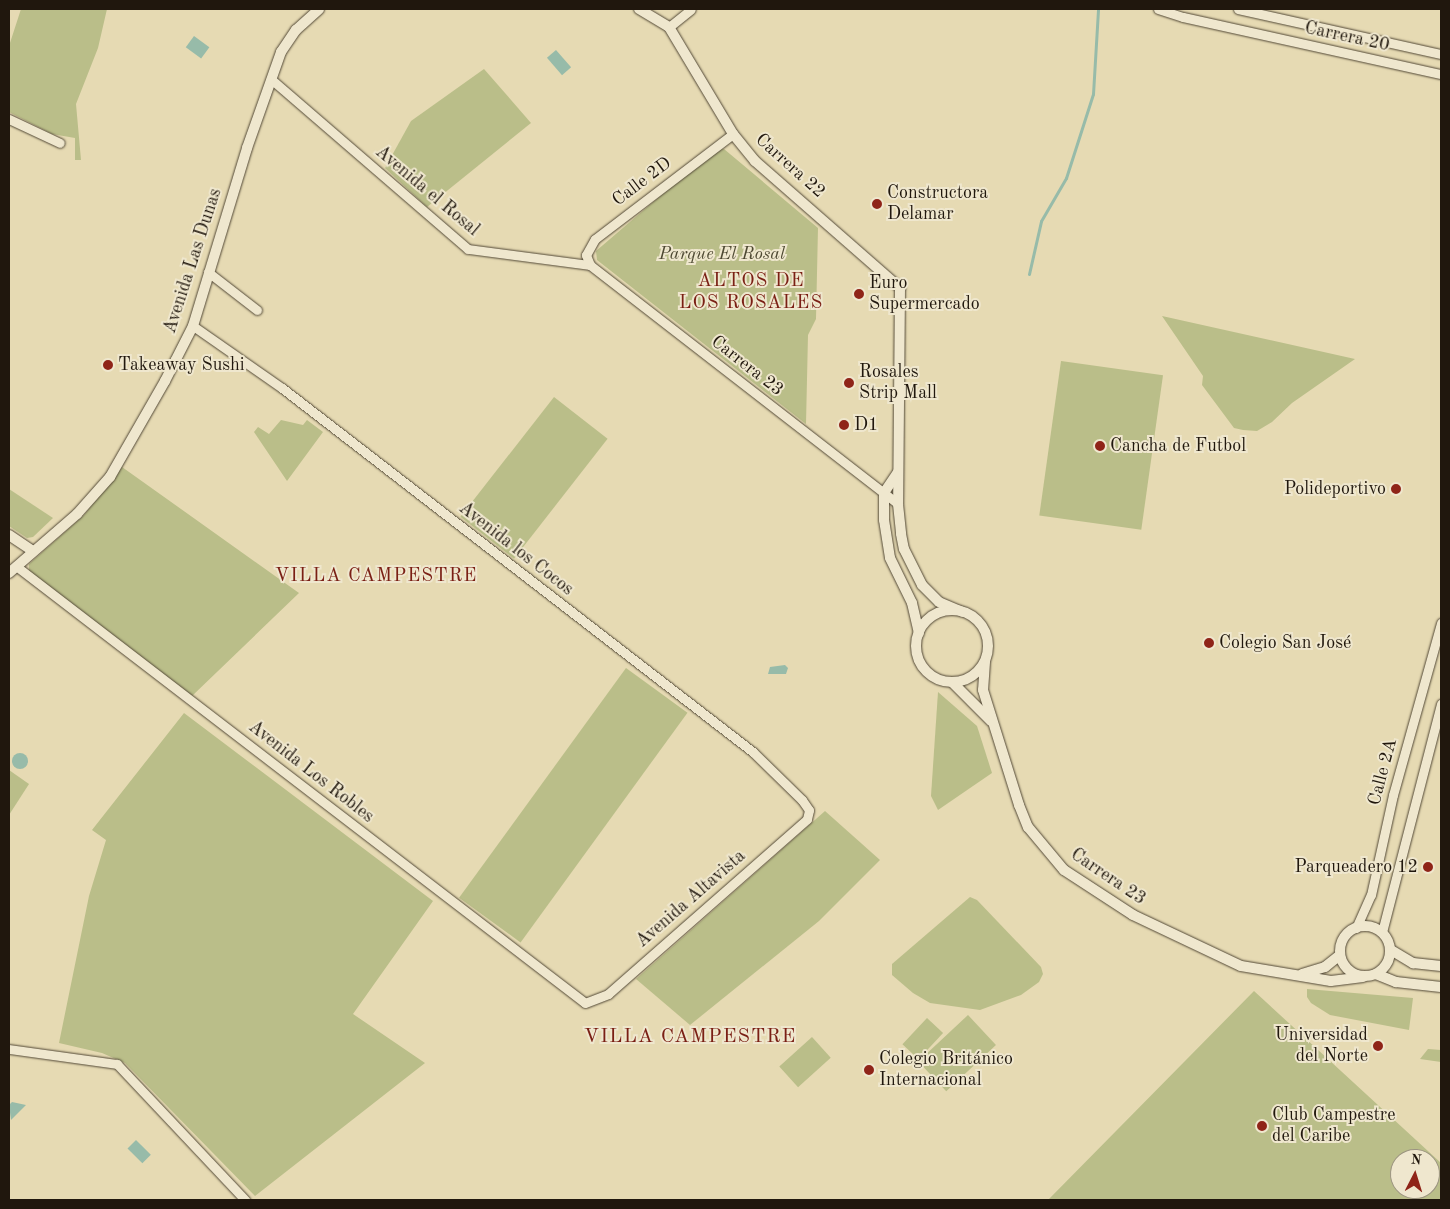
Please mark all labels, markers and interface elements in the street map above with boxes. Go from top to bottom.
street label: Carrera 20 [1303,17,1391,57]
street label: Carrera 22 [751,129,829,203]
street label: Avenida el Rosal [371,141,483,241]
street label: Calle 2D [608,153,676,211]
place label: Constructora Delamar [887,183,988,225]
street label: Avenida Las Dunas [159,186,227,336]
marker: Constructora Delamar [871,198,883,210]
park label: Parque El Rosal [659,243,785,265]
district label: ALTOS DE LOS ROSALES [677,271,825,315]
place label: Euro Supermercado [869,273,980,316]
marker: Euro Supermercado [853,288,865,300]
street label: Carrera 23 [706,331,788,401]
place label: Takeaway Sushi [118,354,245,376]
marker: Takeaway Sushi [102,359,114,371]
place label: Rosales Strip Mall [859,362,937,404]
marker: Rosales Strip Mall [843,377,855,389]
place label: D1 [854,414,878,436]
marker: D1 [838,419,850,431]
place label: Cancha de Futbol [1110,435,1246,457]
marker: Cancha de Futbol [1094,440,1106,452]
place label: Polideportivo [1284,478,1386,500]
marker: Polideportivo [1390,483,1402,495]
street label: Avenida los Cocos [454,497,578,601]
district label: VILLA CAMPESTRE [273,566,479,588]
place label: Colegio San José [1219,632,1351,654]
marker: Colegio San José [1203,637,1215,649]
street label: Avenida Los Robles [244,716,378,828]
street label: Calle 2A [1364,736,1402,808]
street label: Carrera 23 [1066,844,1150,910]
street label: Avenida Altavista [632,846,750,952]
place label: Parqueadero 12 [1295,856,1418,878]
marker: Parqueadero 12 [1422,861,1434,873]
district label: VILLA CAMPESTRE [582,1025,798,1049]
place label: Universidad del Norte [1275,1025,1368,1068]
marker: Universidad del Norte [1372,1040,1384,1052]
place label: Colegio Británico Internacional [879,1049,1013,1092]
marker: Colegio Británico Internacional [863,1064,875,1076]
place label: Club Campestre del Caribe [1272,1105,1395,1148]
marker: Club Campestre del Caribe [1256,1120,1268,1132]
north arrow [1390,1149,1440,1199]
text: N [1410,1153,1422,1167]

